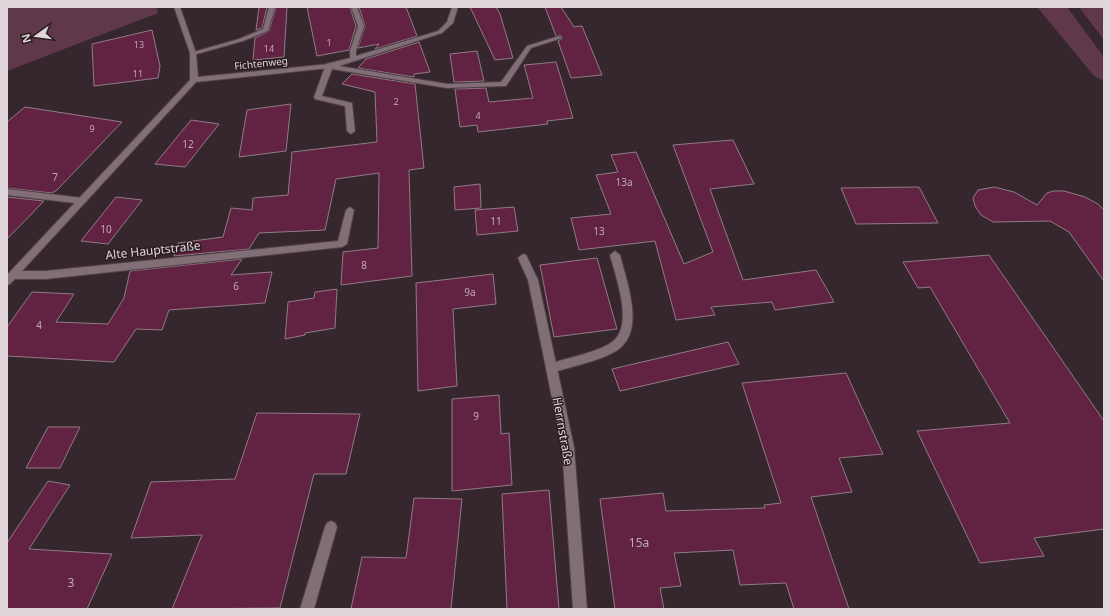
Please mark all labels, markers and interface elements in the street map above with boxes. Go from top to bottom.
north arrow [16,16,56,56]
text: N [17,32,34,45]
house number: 1 [326,36,332,49]
house number: 13 [134,38,144,51]
house number: 14 [264,42,274,55]
street label: Fichtenweg [233,53,289,73]
house number: 11 [133,67,143,80]
house number: 2 [393,95,399,108]
house number: 4 [475,109,481,122]
house number: 9 [89,122,95,135]
house number: 12 [182,137,194,151]
house number: 7 [52,170,58,184]
house number: 13a [615,175,633,189]
house number: 11 [490,214,502,228]
house number: 10 [100,222,112,236]
house number: 13 [593,224,605,238]
street label: Alte Hauptstraße [105,237,202,263]
house number: 8 [361,258,367,272]
house number: 6 [233,279,239,293]
house number: 9a [464,285,476,299]
house number: 4 [36,318,42,332]
street label: Herrnstraße [549,396,577,467]
house number: 9 [473,409,479,423]
house number: 15a [629,534,649,551]
house number: 3 [68,574,75,591]

